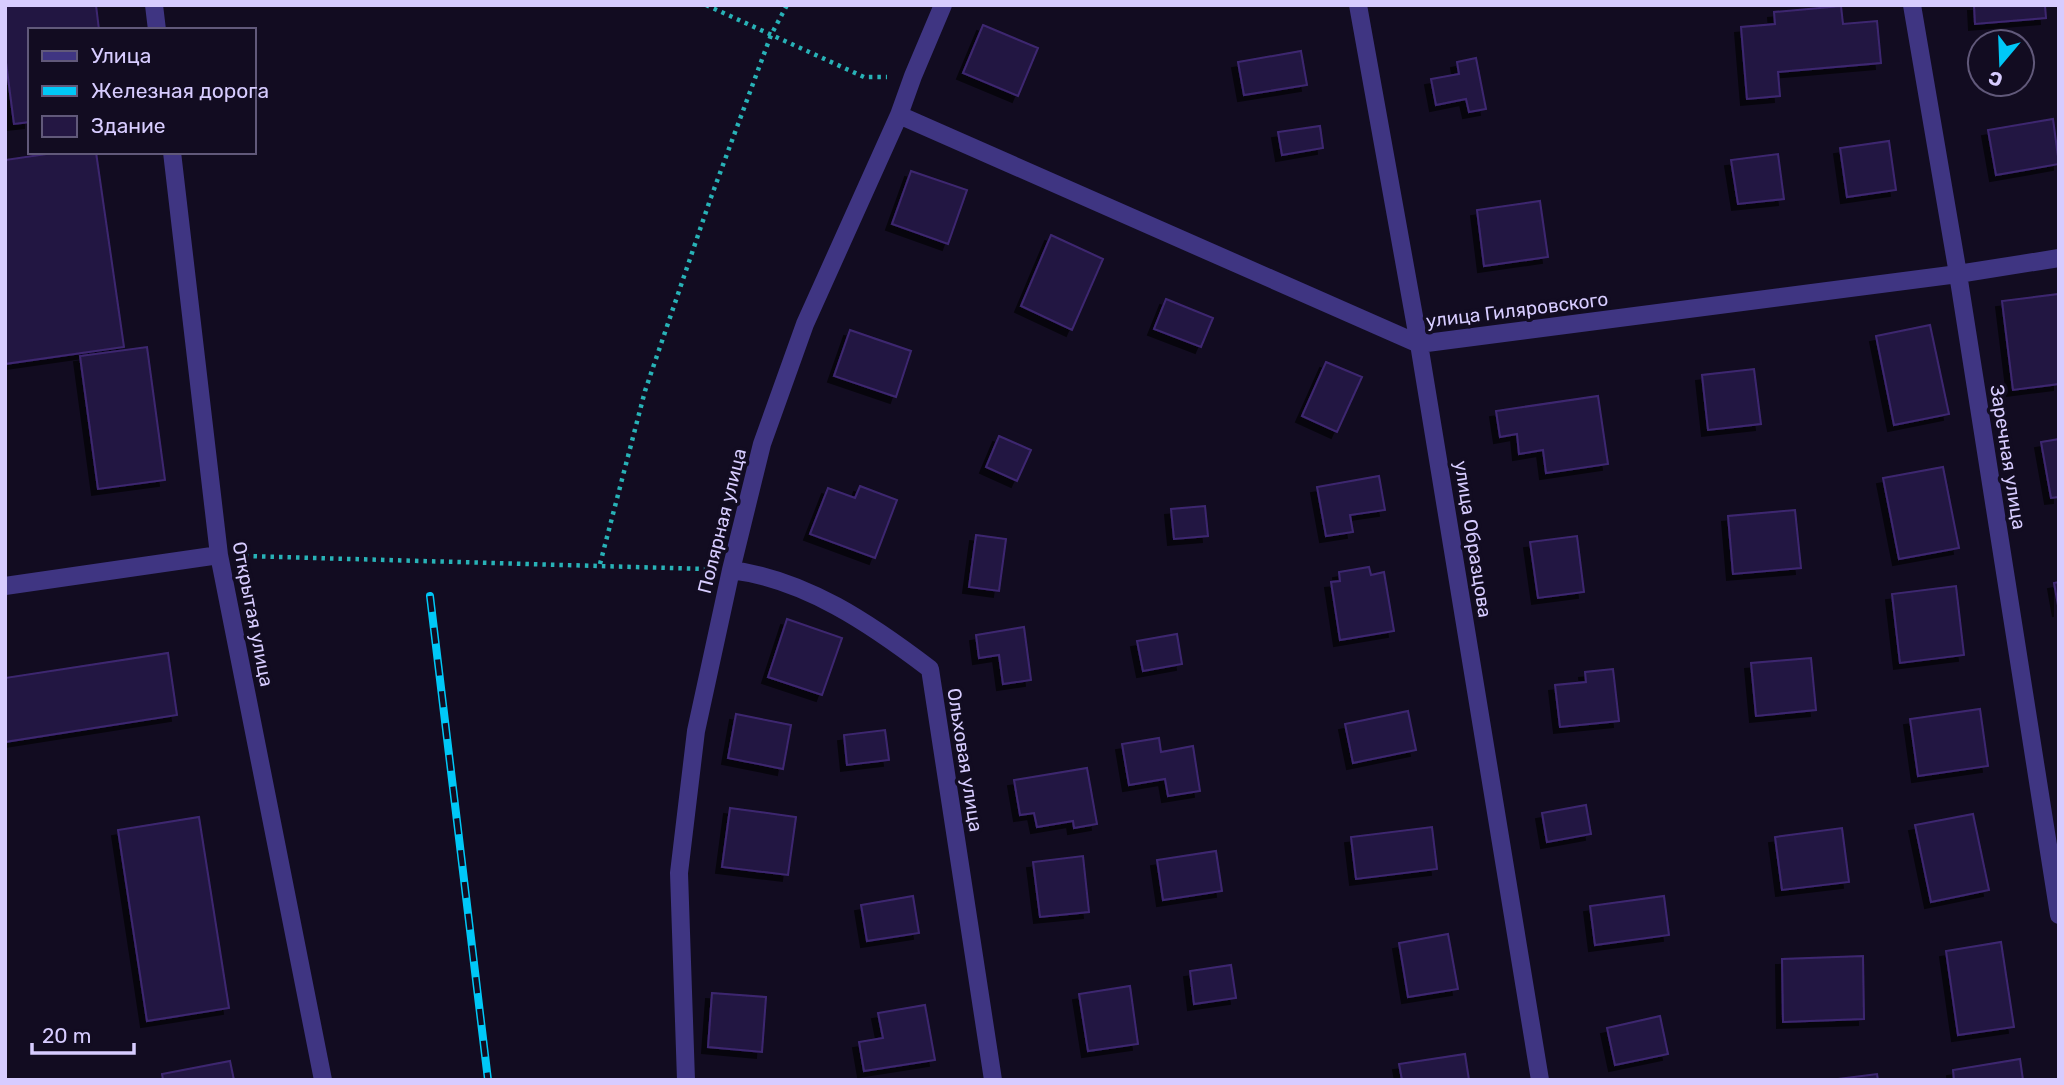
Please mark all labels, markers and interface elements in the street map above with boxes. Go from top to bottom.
legend [28,28,256,154]
north arrow [1966,28,2036,98]
text: Улица [91,43,151,68]
text: С [1986,66,2006,92]
text: Железная дорога [91,78,269,103]
text: Здание [91,113,166,138]
street label: улица Гиляровского [1425,287,1609,333]
street label: Заречная улица [1985,383,2031,531]
street label: Полярная улица [693,446,751,596]
street label: улица Образцова [1449,459,1497,619]
street label: Открытая улица [228,539,278,689]
street label: Ольховая улица [942,687,988,833]
scale bar [32,1012,133,1056]
text: 20 m [42,1023,91,1048]

